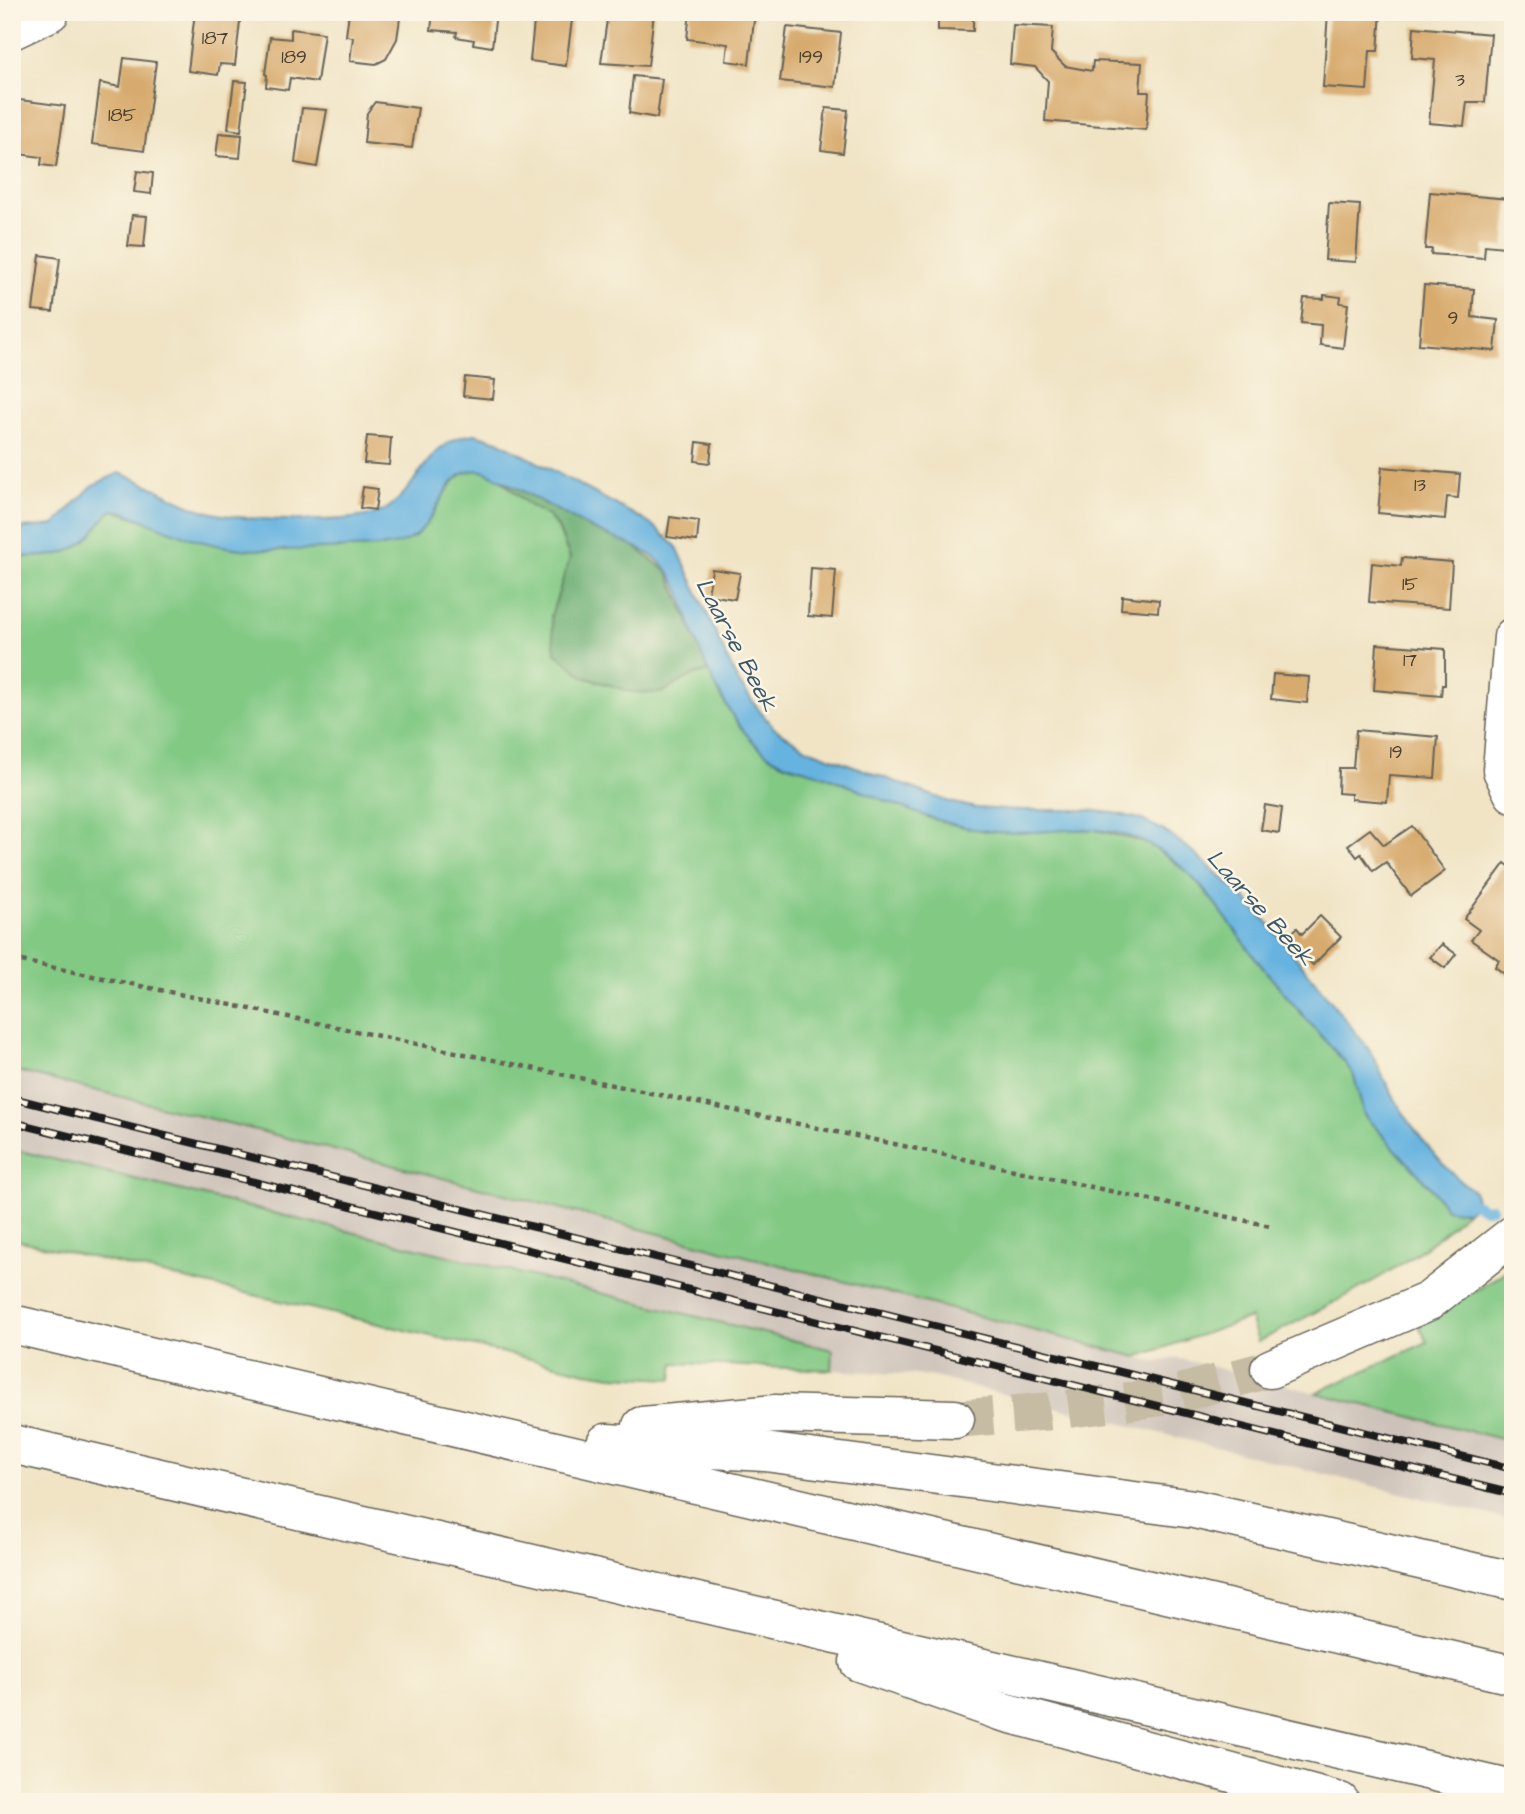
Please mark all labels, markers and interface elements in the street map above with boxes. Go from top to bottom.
house number: 187 [202,25,229,52]
house number: 189 [281,44,307,71]
house number: 199 [799,44,823,71]
house number: 3 [1455,67,1465,94]
house number: 185 [108,102,137,129]
house number: 9 [1448,305,1458,332]
house number: 13 [1414,472,1426,499]
house number: 15 [1402,571,1418,598]
water label: Laarse Beek [687,572,786,719]
house number: 17 [1403,647,1417,674]
house number: 19 [1389,739,1403,766]
water label: Laarse Beek [1198,842,1323,975]

